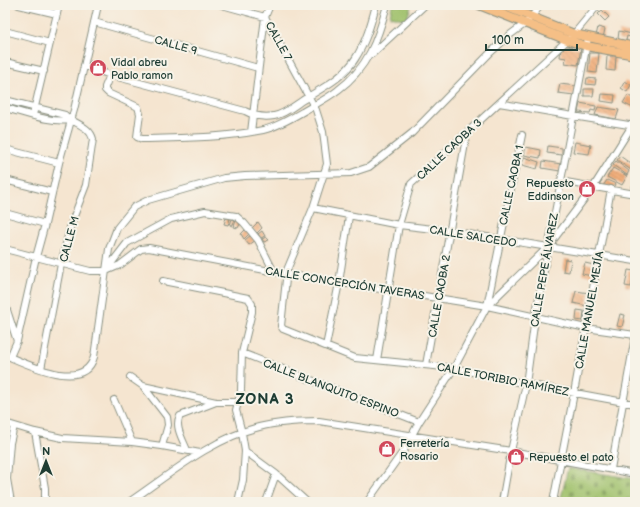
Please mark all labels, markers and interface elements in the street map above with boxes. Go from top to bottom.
street label: CALLE 7 [263,19,295,64]
scale bar [486,26,577,52]
street label: CALLE 9 [153,33,199,58]
text: 100 m [492,33,524,48]
place label: Vidal abreu Pablo ramon [111,56,173,82]
shop icon: Vidal abreu Pablo ramon [88,58,108,78]
street label: CALLE CAOBA 3 [414,116,485,183]
street label: CALLE CAOBA 1 [497,144,526,226]
place label: Repuesto Eddinson [526,177,574,203]
shop icon: Repuesto Eddinson [577,179,597,199]
street label: CALLE PEPE ÁLVAREZ [527,212,561,328]
street label: CALLE M [57,215,82,263]
street label: CALLE SALCEDO [428,223,517,250]
street label: CALLE MANUEL MEJÍA [572,250,606,370]
street label: CALLE CAOBA 2 [426,253,453,338]
street label: CALLE CONCEPCIÓN TAVERAS [264,263,426,303]
street label: CALLE BLANQUITO ESPINO [261,357,401,420]
street label: CALLE TORIBIO RAMÍREZ [436,359,570,399]
district label: ZONA 3 [235,390,295,409]
place label: Ferretería Rosario [400,437,449,463]
shop icon: Ferretería Rosario [377,439,397,459]
north arrow [26,441,66,481]
text: N [42,445,50,458]
shop icon: Repuesto el pato [506,447,526,467]
place label: Repuesto el pato [529,451,614,464]

